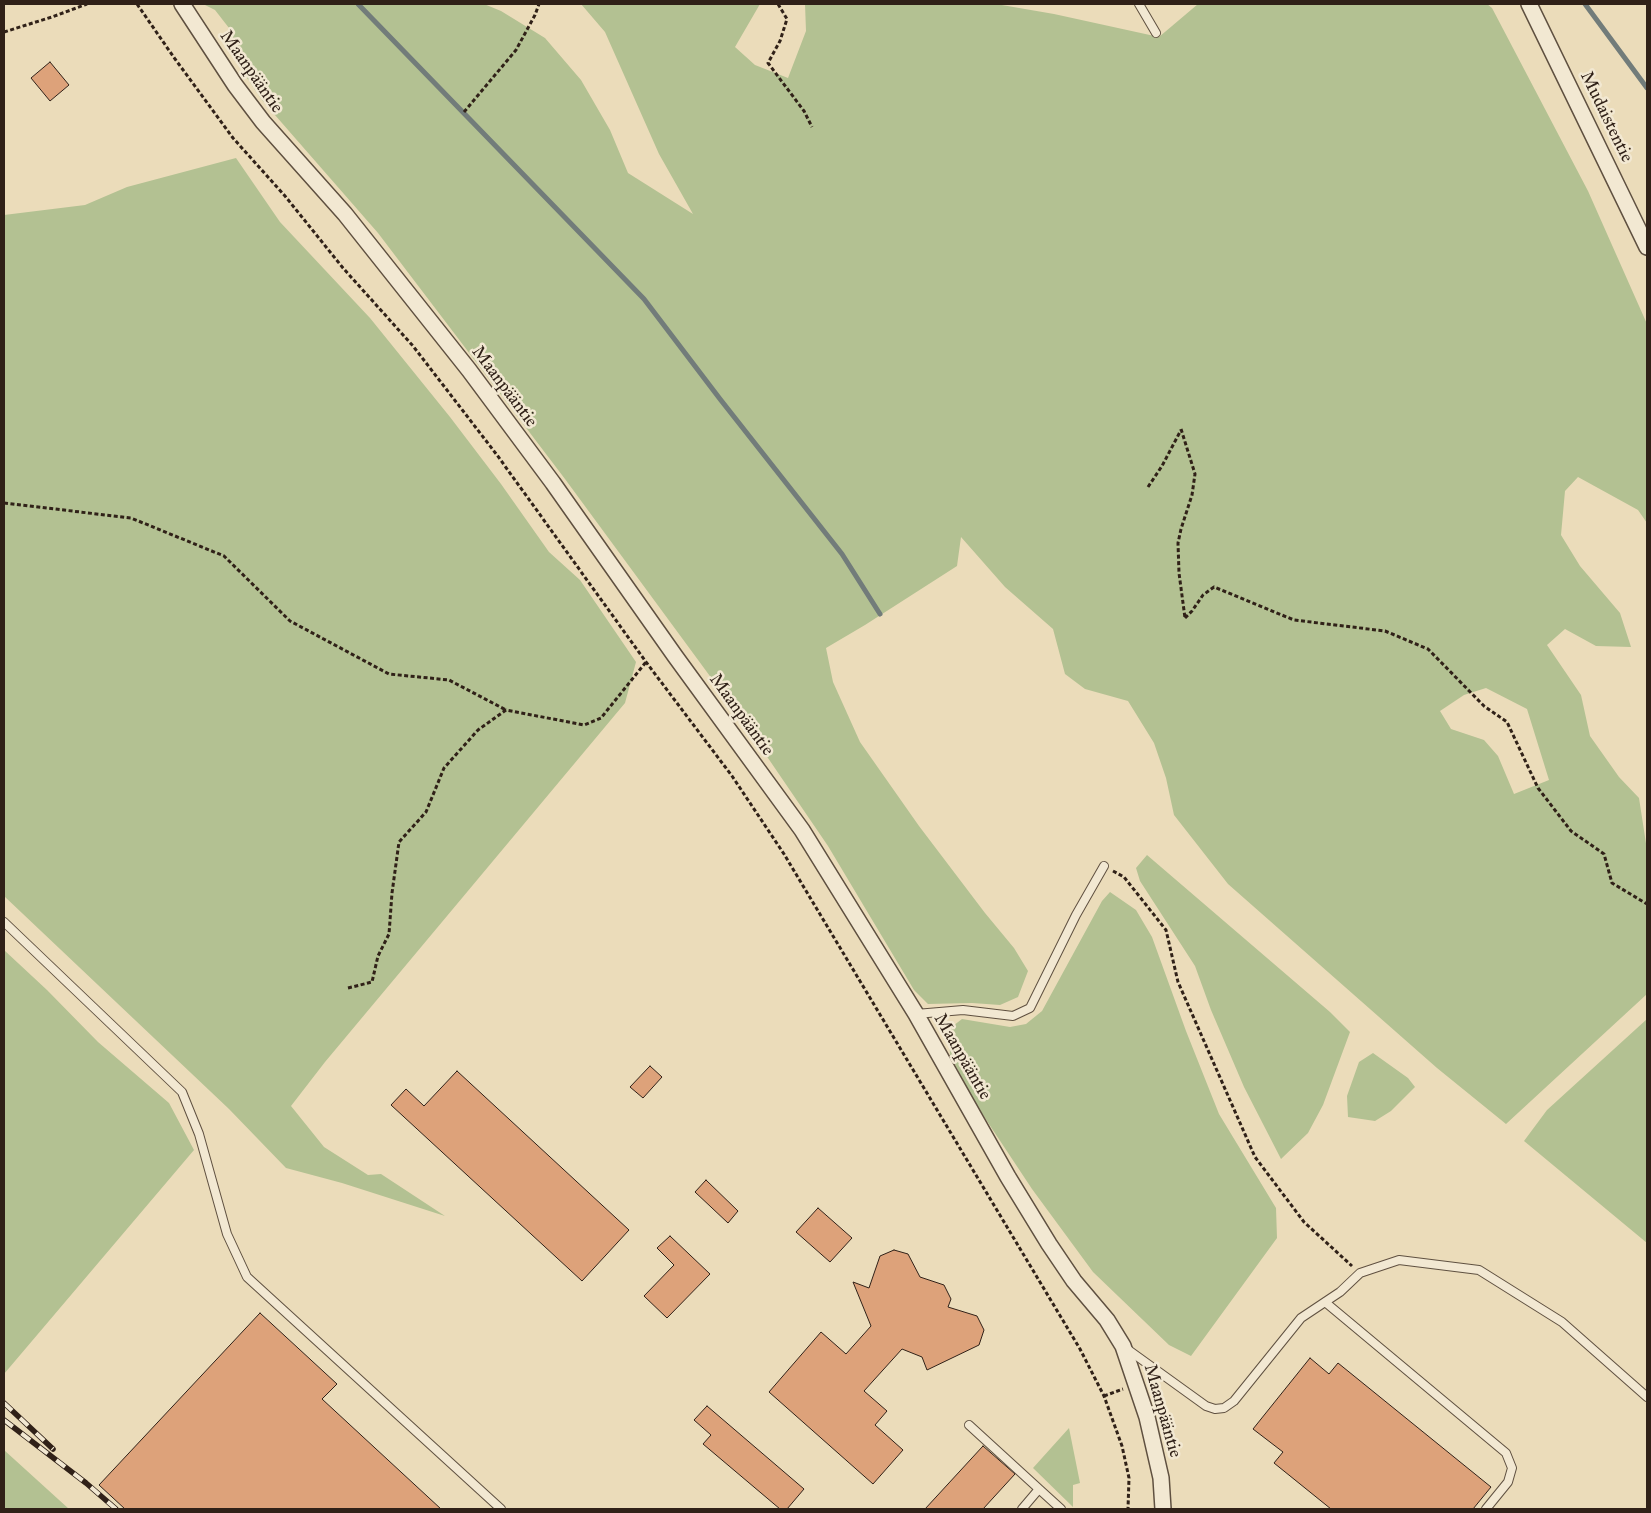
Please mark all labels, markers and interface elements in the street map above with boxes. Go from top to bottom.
street label: Maanpääntie [215,26,287,118]
street label: Mudaistentie [1575,68,1637,166]
street label: Maanpääntie [466,342,542,432]
street label: Maanpääntie [704,670,778,760]
street label: Maanpääntie [929,1010,995,1104]
street label: Maanpääntie [1138,1362,1186,1460]

